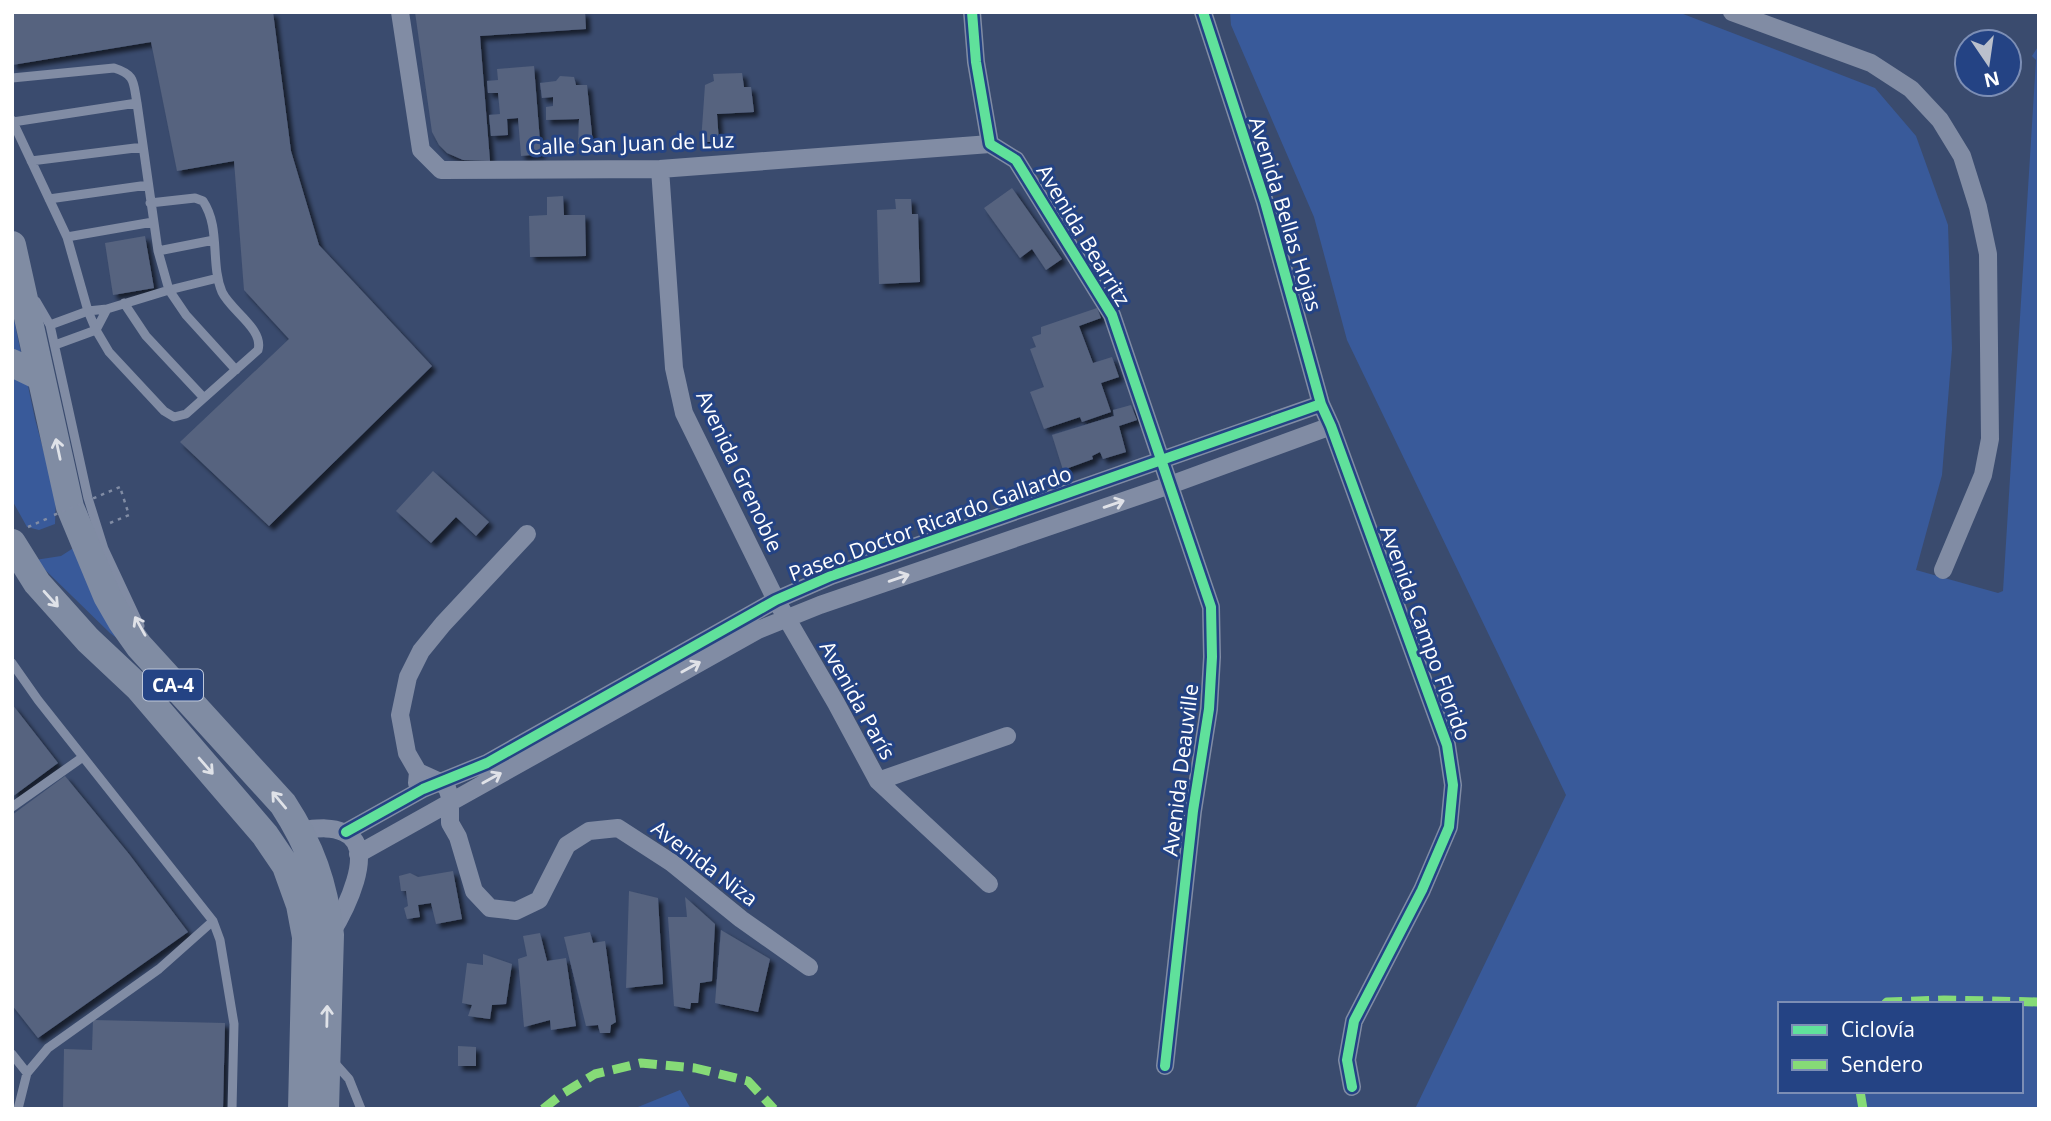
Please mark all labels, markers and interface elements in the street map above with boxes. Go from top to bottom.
north arrow [1953,28,2023,98]
text: N [1981,65,2002,94]
street label: Avenida Bellas Hojas [1243,113,1329,315]
street label: Calle San Juan de Luz [527,125,735,161]
street label: Avenida Bearritz [1031,159,1137,311]
street label: Avenida Grenoble [690,386,790,556]
one-way arrow [50,438,64,461]
street label: Paseo Doctor Ricardo Gallardo [785,459,1075,587]
one-way arrow [1103,497,1125,509]
street label: Avenida Campo Florido [1374,521,1478,745]
one-way arrow [888,571,910,583]
one-way arrow [43,590,60,607]
one-way arrow [133,616,147,636]
street label: Avenida París [814,636,902,764]
one-way arrow [680,660,700,674]
road number: CA-4 [143,670,203,700]
street label: Avenida Deauville [1156,682,1204,858]
one-way arrow [198,756,214,774]
one-way arrow [481,771,502,784]
one-way arrow [271,792,286,810]
street label: Avenida Niza [646,814,764,912]
legend [1778,1002,2023,1093]
one-way arrow [320,1005,334,1028]
text: Ciclovía [1841,1015,1915,1043]
text: Sendero [1841,1050,1923,1078]

